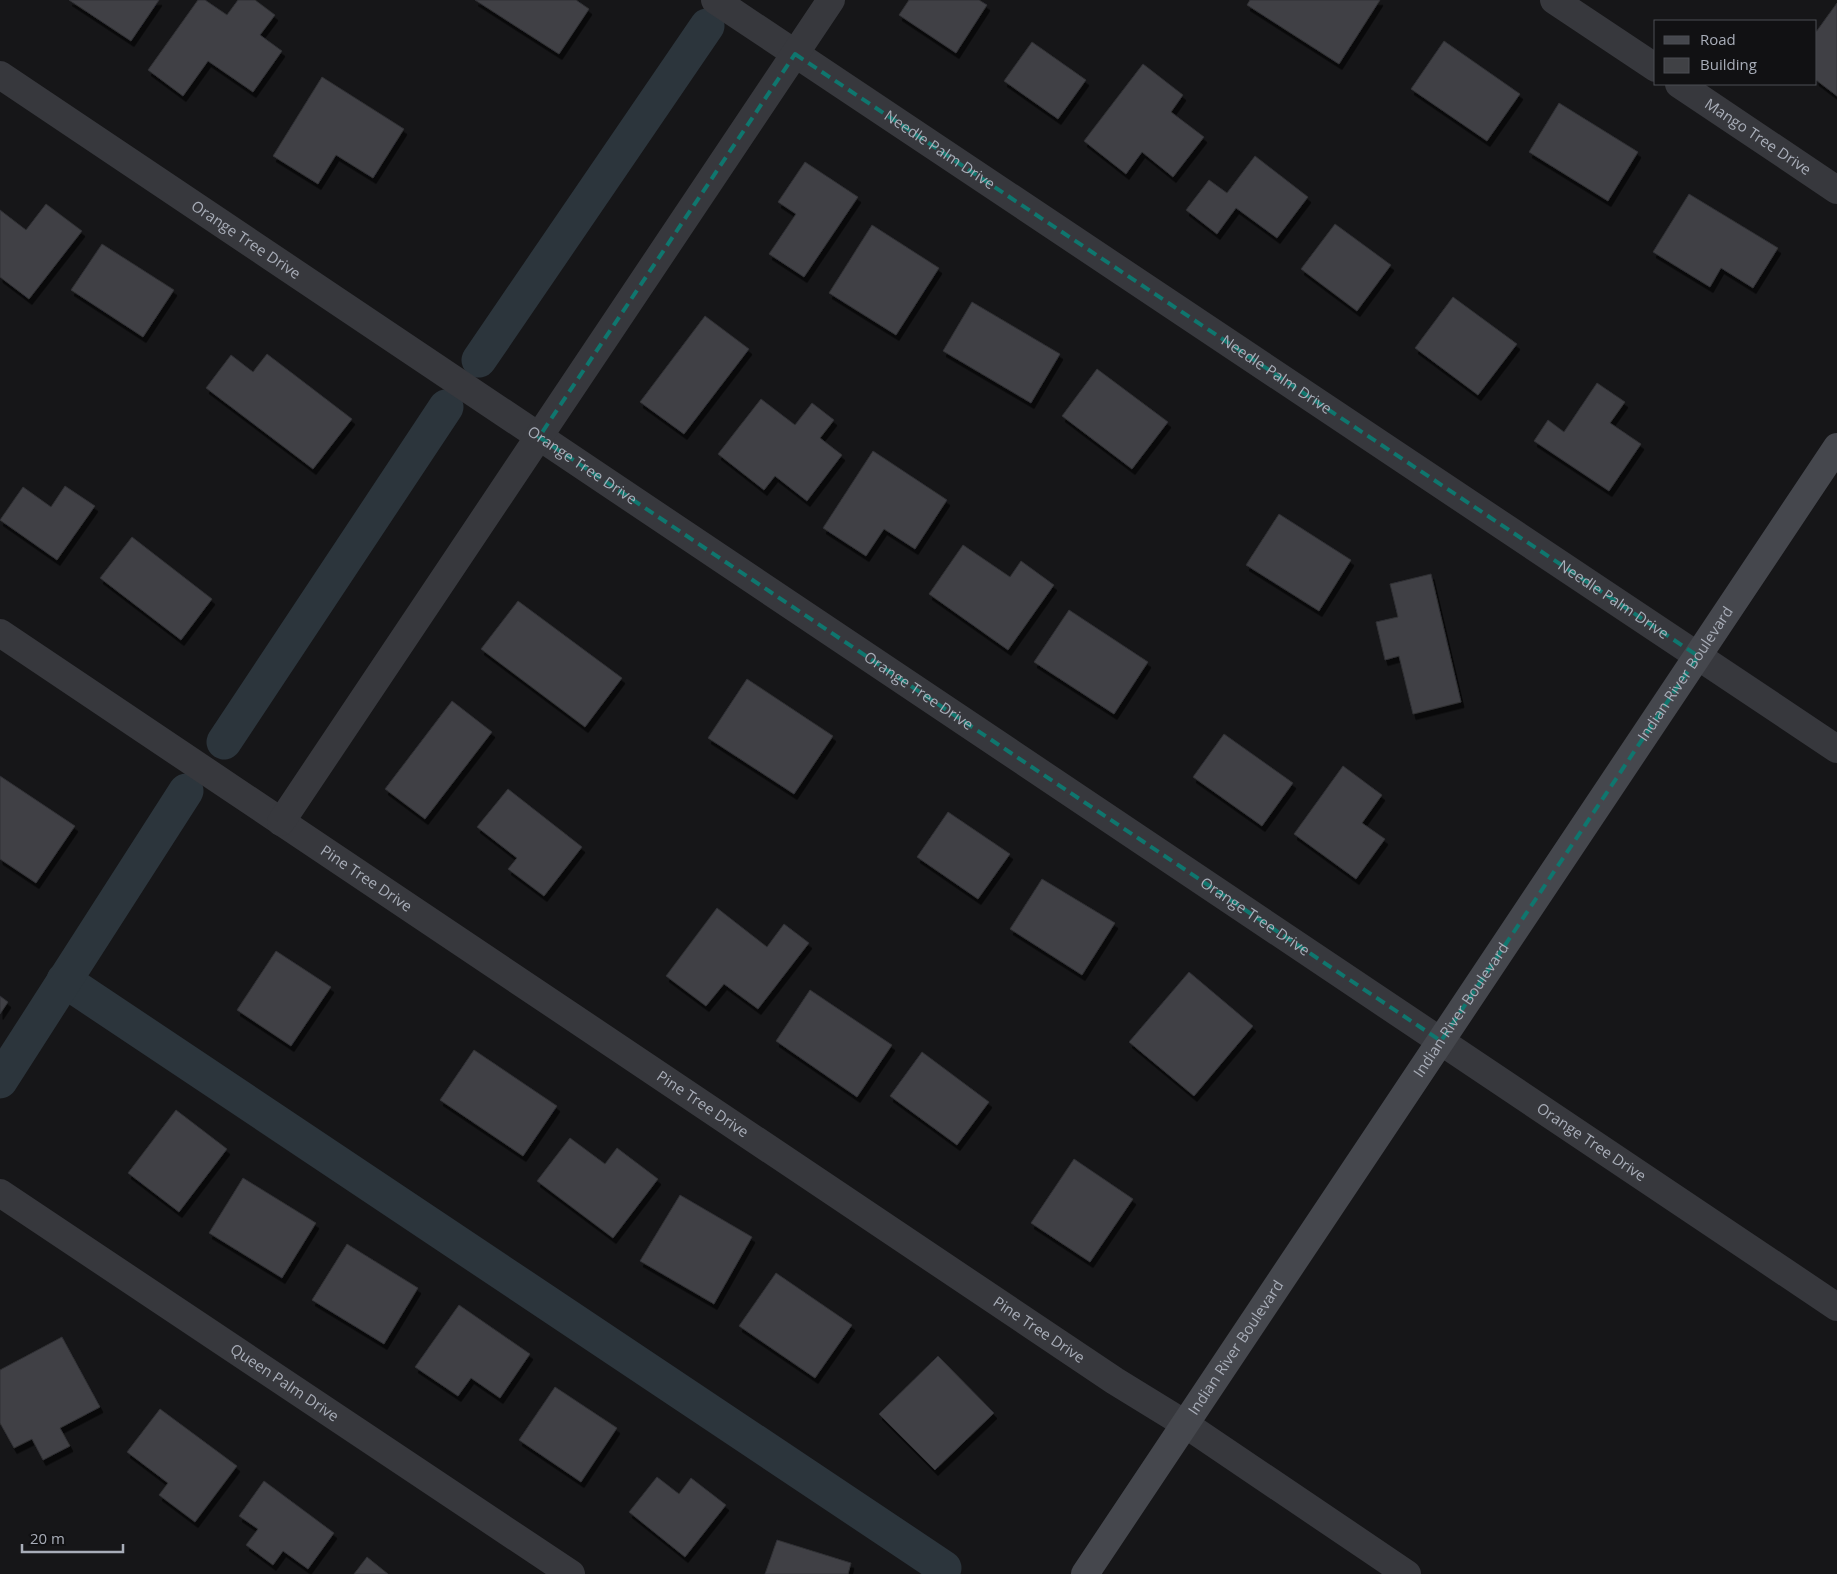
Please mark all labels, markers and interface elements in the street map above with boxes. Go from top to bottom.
legend [1654,20,1817,85]
text: Road [1700,29,1736,49]
text: Building [1700,54,1757,74]
street label: Mango Tree Drive [1701,93,1816,179]
street label: Needle Palm Drive [881,105,999,193]
street label: Orange Tree Drive [188,195,305,283]
street label: Needle Palm Drive [1218,330,1336,418]
street label: Orange Tree Drive [524,421,641,509]
street label: Needle Palm Drive [1555,555,1673,643]
street label: Indian River Boulevard [1632,602,1737,745]
street label: Orange Tree Drive [860,646,978,734]
street label: Pine Tree Drive [317,840,417,916]
street label: Orange Tree Drive [1197,872,1314,960]
street label: Indian River Boulevard [1408,938,1513,1081]
street label: Pine Tree Drive [653,1066,753,1141]
street label: Orange Tree Drive [1533,1097,1650,1185]
street label: Indian River Boulevard [1183,1276,1287,1419]
street label: Pine Tree Drive [990,1291,1089,1367]
street label: Queen Palm Drive [227,1339,343,1425]
scale bar [22,1522,124,1554]
text: 20 m [30,1528,65,1548]

